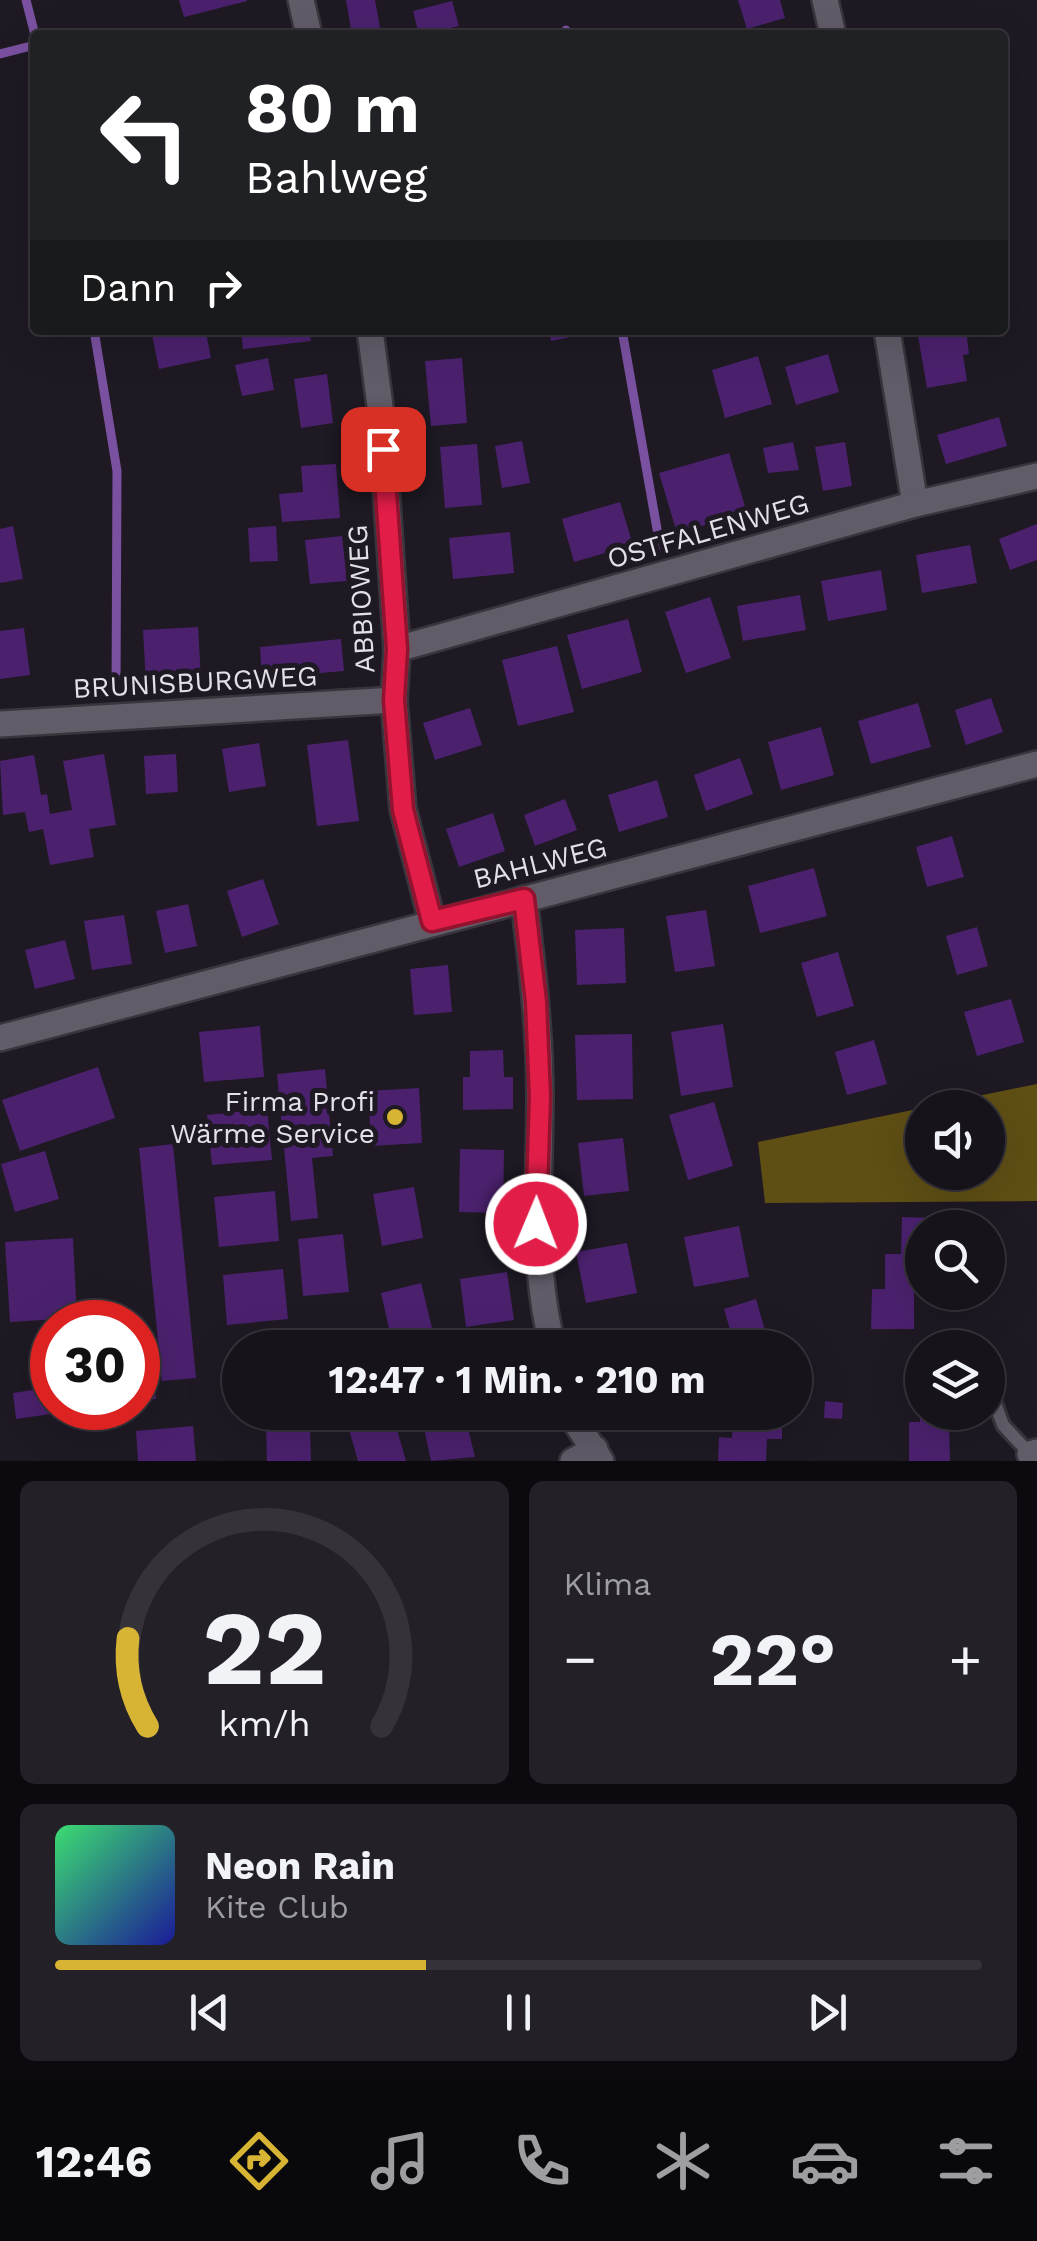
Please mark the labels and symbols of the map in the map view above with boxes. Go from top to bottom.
pin [341,407,426,492]
street label: OSTFALENWEG [603,486,813,576]
street label: ABBIOWEG [341,524,381,674]
street label: BRUNISBURGWEG [72,659,318,705]
street label: BAHLWEG [470,830,610,896]
place label: Firma Profi Wärme Service [170,1085,375,1150]
marker: Firma Profi Wärme Service [384,1106,406,1128]
position arrow [484,1172,588,1276]
speed limit sign: 30 [30,1300,160,1430]

